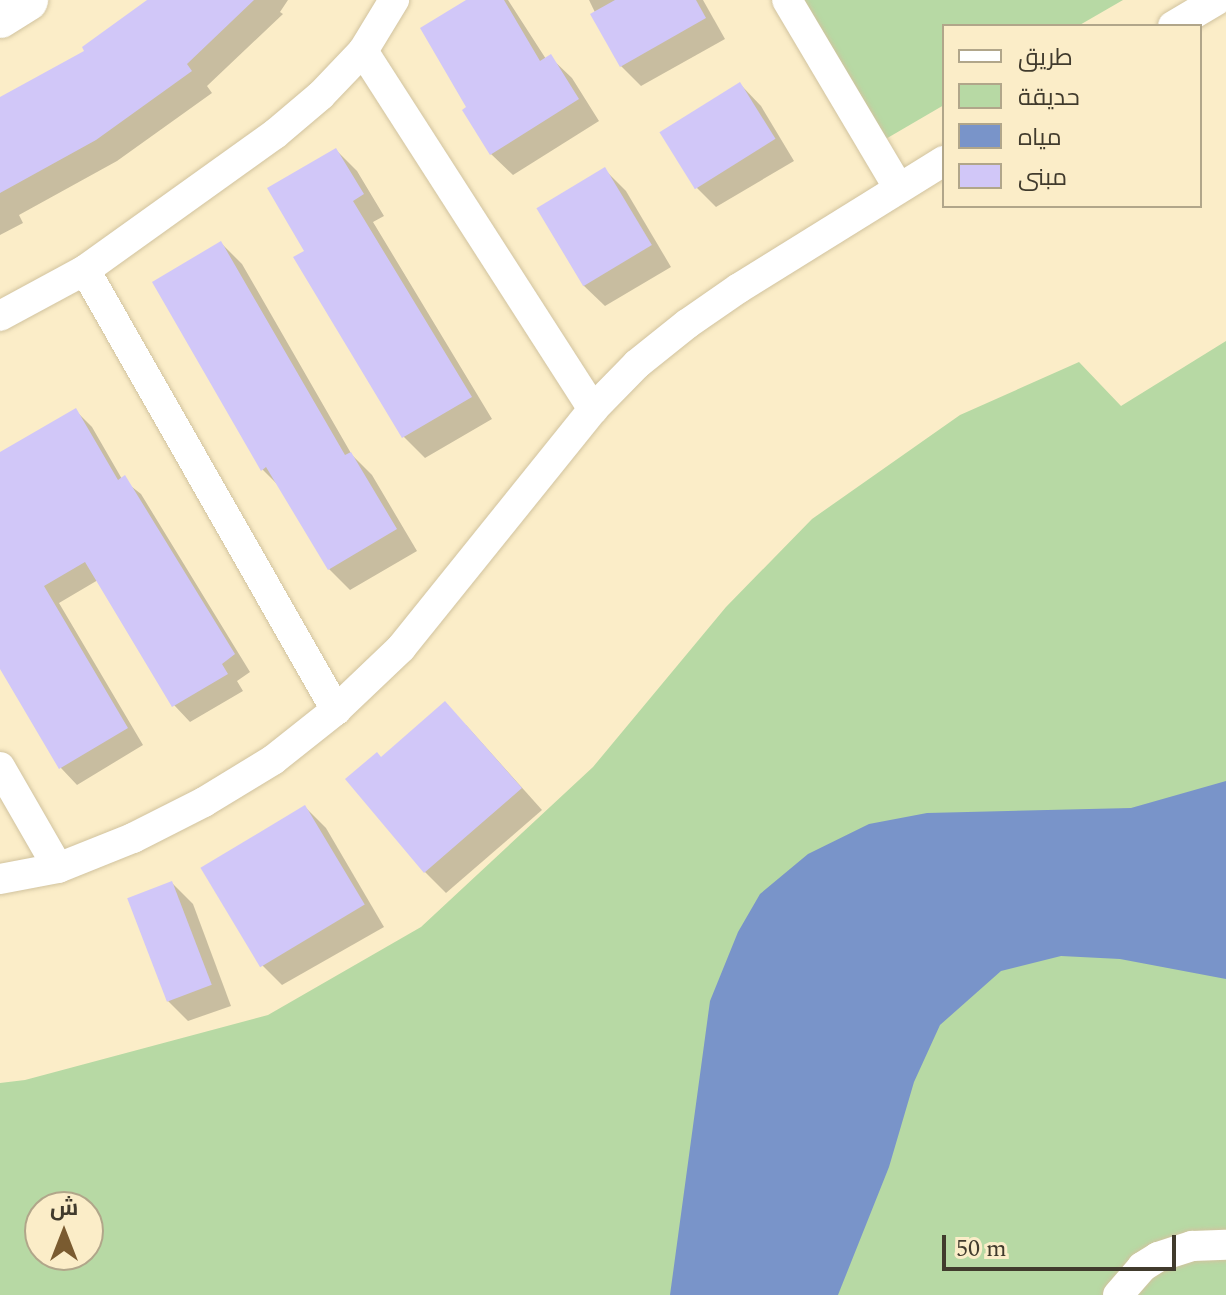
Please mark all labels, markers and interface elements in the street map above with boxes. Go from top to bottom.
legend [942,24,1202,208]
text: طريق [1018,40,1073,76]
text: حديقة [1018,80,1080,116]
text: مياه [1018,120,1062,156]
text: مبنى [1018,160,1067,196]
north arrow [24,1191,104,1271]
text: ش [50,1192,78,1225]
scale bar [946,1219,1180,1269]
text: 50 m [956,1231,1007,1267]

